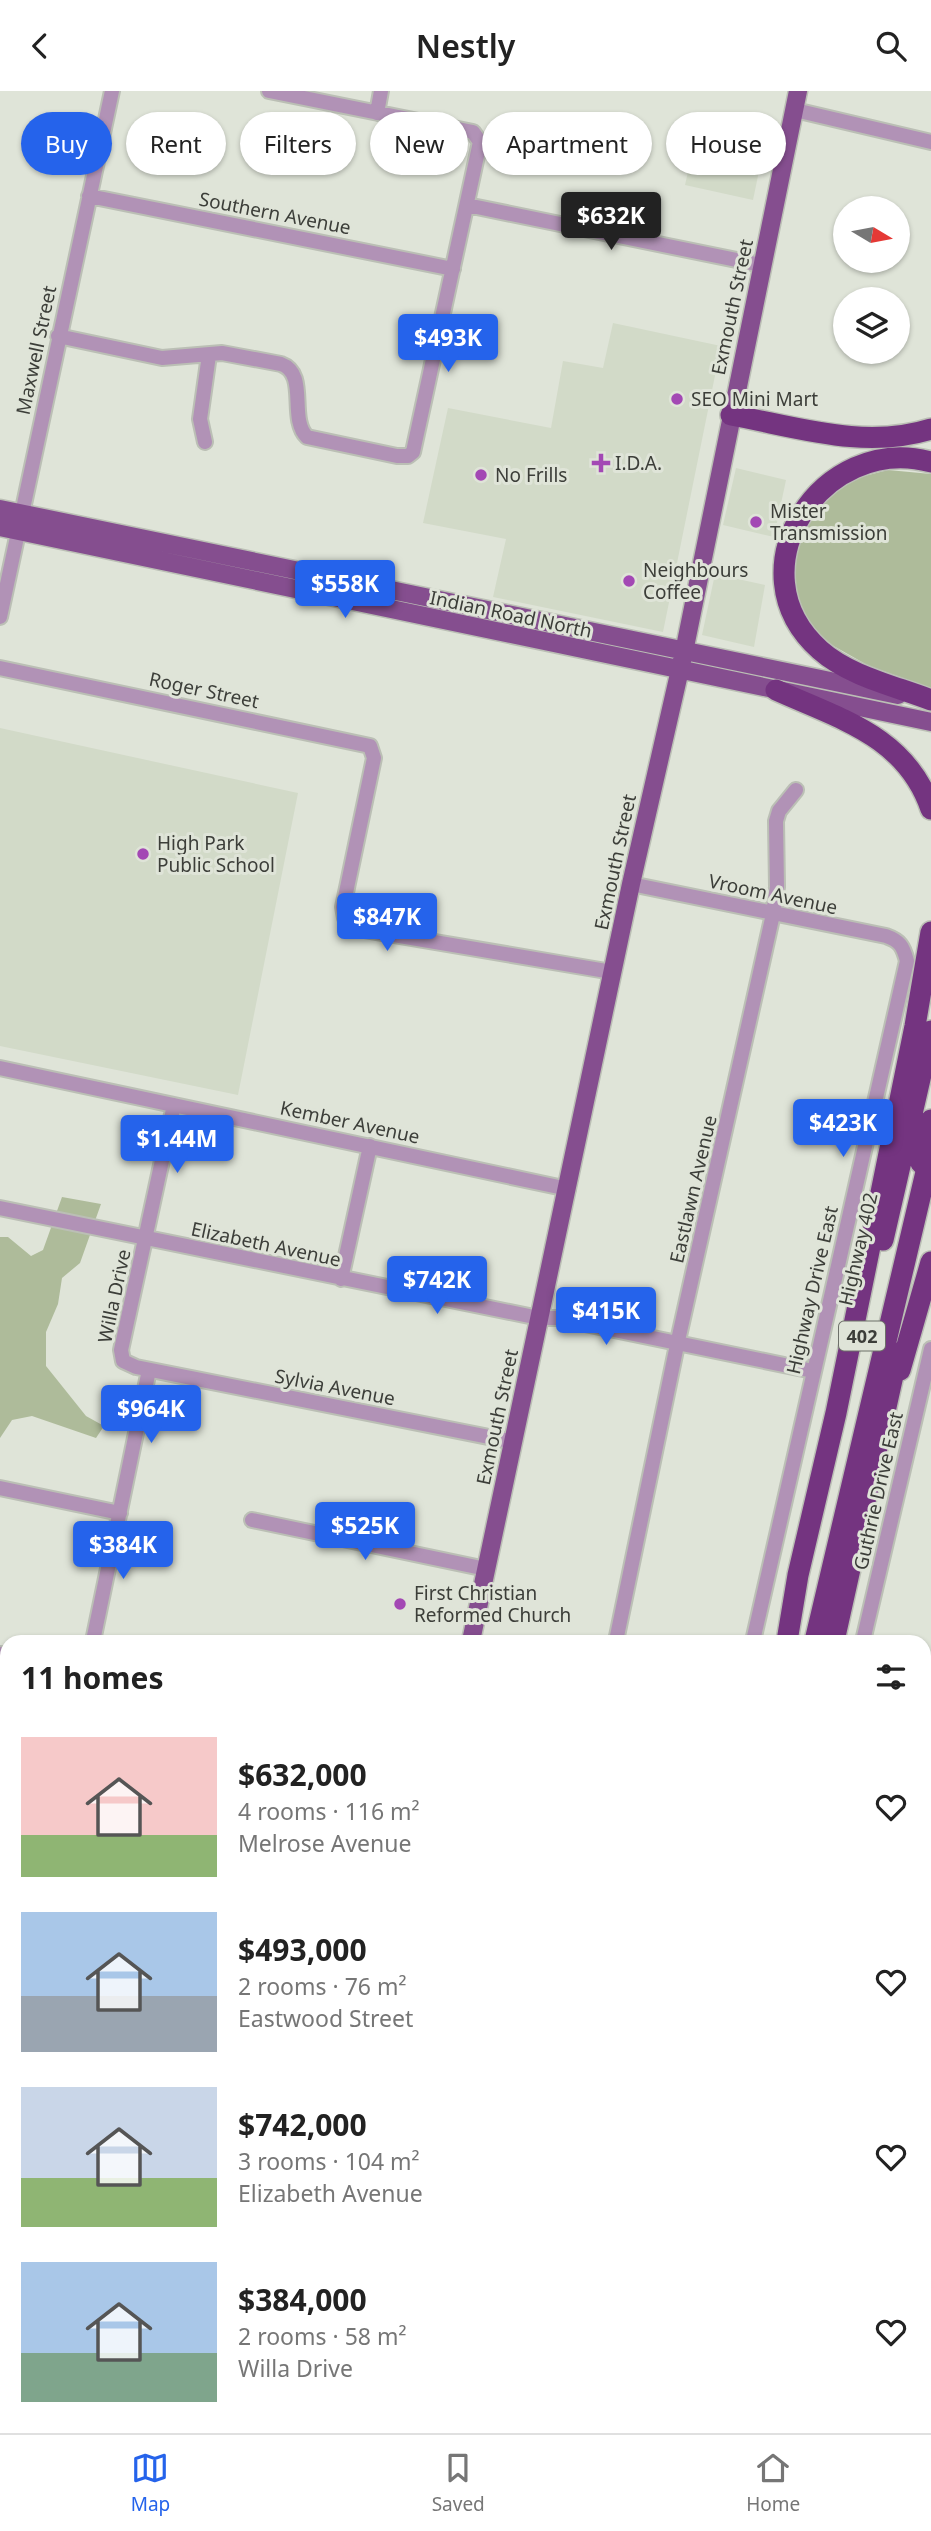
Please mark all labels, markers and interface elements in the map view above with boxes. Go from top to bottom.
text: Nestly [416,24,515,67]
icon: back [21,27,59,65]
icon: search [872,27,910,65]
chip: Buy [21,112,112,175]
chip: Rent [126,112,226,175]
chip: Filters [240,112,356,175]
chip: New [370,112,468,175]
chip: Apartment [482,112,652,175]
chip: House [666,112,786,175]
street label: Southern Avenue [197,186,353,240]
pin: $632K [562,193,660,252]
north arrow [833,196,910,273]
map controls [833,196,910,364]
text: $632K [577,199,645,231]
street label: Exmouth Street [705,237,759,377]
street label: Maxwell Street [10,283,62,417]
button: layers [833,287,910,364]
pin: $493K [399,315,497,374]
text: $493K [414,321,482,353]
place label: SEO Mini Mart [691,386,818,412]
marker: SEO Mini Mart [669,391,685,407]
place label: I.D.A. [615,450,662,476]
marker: I.D.A. [593,455,609,471]
place label: No Frills [495,462,567,488]
marker: No Frills [473,467,489,483]
place label: Mister Transmission [770,498,888,546]
marker: Mister Transmission [748,514,764,530]
place label: Neighbours Coffee [643,557,748,605]
pin: $558K [296,561,394,620]
text: $558K [311,567,379,599]
marker: Neighbours Coffee [621,573,637,589]
street label: Indian Road North [428,584,594,644]
street label: Roger Street [147,666,261,714]
street label: Exmouth Street [588,792,642,932]
place label: High Park Public School [157,830,275,878]
marker: High Park Public School [135,846,151,862]
street label: Vroom Avenue [706,868,840,920]
pin: $847K [338,893,436,953]
text: $847K [353,900,421,932]
street label: Kember Avenue [278,1095,422,1149]
pin: $423K [794,1100,892,1159]
text: $423K [809,1106,877,1138]
street label: Eastlawn Avenue [663,1112,723,1266]
pin: $1.44M [120,1115,234,1175]
text: $1.44M [137,1122,217,1154]
street label: Highway 402 [832,1190,884,1308]
street label: Highway Drive East [780,1203,844,1377]
street label: Elizabeth Avenue [189,1215,343,1273]
street label: Willa Drive [91,1247,137,1345]
pin: $742K [388,1257,486,1316]
text: $742K [403,1263,471,1295]
pin: $415K [557,1287,655,1347]
text: $415K [572,1294,640,1326]
road number: 402 [839,1321,885,1351]
street label: Exmouth Street [470,1347,524,1487]
street label: Sylvia Avenue [273,1363,397,1411]
pin: $964K [102,1385,200,1445]
text: $964K [117,1392,185,1424]
street label: Guthrie Drive East [847,1409,909,1573]
pin: $525K [316,1503,414,1562]
text: $525K [331,1509,399,1541]
pin: $384K [74,1521,172,1581]
text: $384K [89,1528,157,1560]
place label: First Christian Reformed Church [414,1580,571,1628]
marker: First Christian Reformed Church [392,1596,408,1612]
text: 11 homes [21,1657,164,1698]
icon: filters [872,1658,910,1696]
text: $632,000 [238,1754,367,1795]
icon: home [77,1765,161,1849]
icon: heart [872,1788,910,1826]
text: 4 rooms · 116 m² [238,1795,420,1827]
text: Melrose Avenue [238,1827,411,1859]
text: $493,000 [238,1929,367,1970]
icon: home [77,1940,161,2024]
icon: heart [872,1963,910,2001]
text: 2 rooms · 76 m² [238,1970,407,2002]
text: Eastwood Street [238,2002,413,2034]
text: $742,000 [238,2104,367,2145]
icon: home [77,2115,161,2199]
icon: heart [872,2138,910,2176]
text: 3 rooms · 104 m² [238,2145,420,2177]
text: Elizabeth Avenue [238,2177,423,2209]
text: $384,000 [238,2279,367,2320]
icon: home [77,2290,161,2374]
icon: heart [872,2313,910,2351]
text: 2 rooms · 58 m² [238,2320,407,2352]
text: Willa Drive [238,2352,353,2384]
tab: Map [131,2449,170,2517]
tab: Saved [432,2449,485,2517]
tab: Home [746,2449,800,2517]

